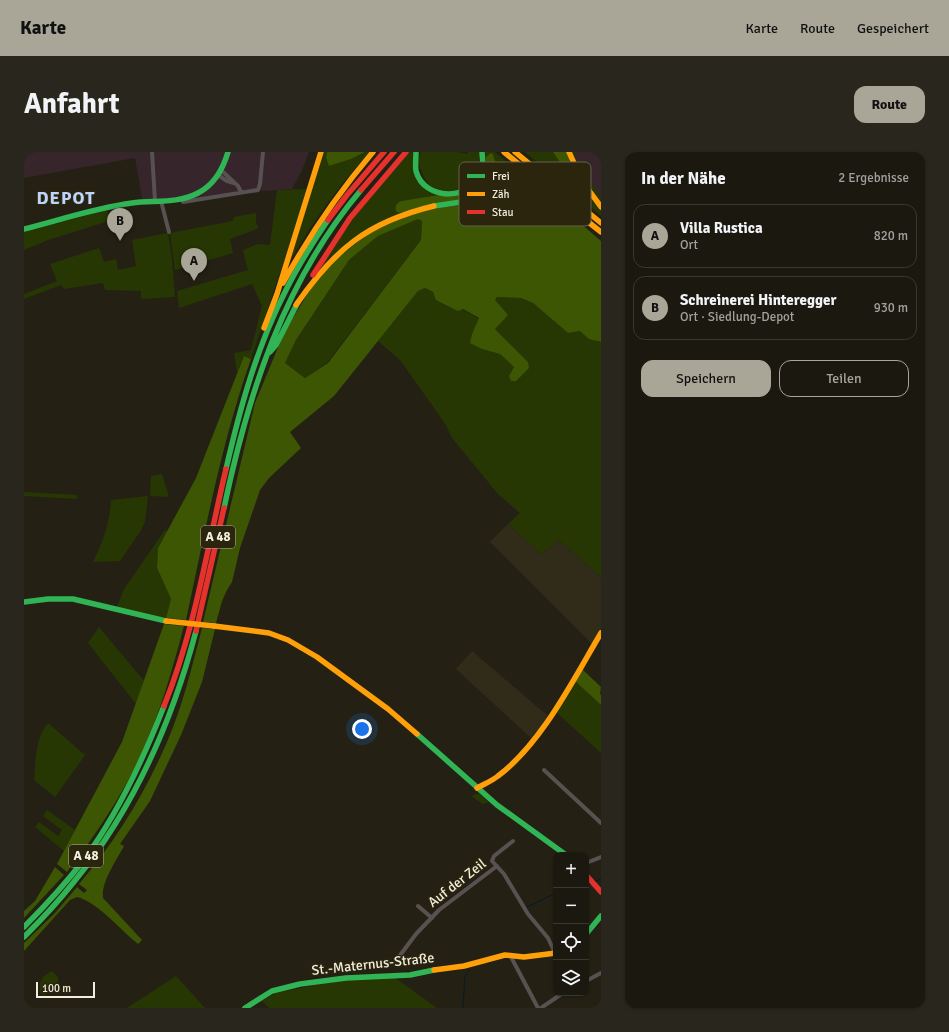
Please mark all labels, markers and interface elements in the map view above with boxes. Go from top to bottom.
text: Karte [20,16,66,40]
text: Karte [745,20,778,37]
text: Route [800,20,835,37]
text: Gespeichert [857,20,929,37]
button: Route [854,86,925,123]
text: Anfahrt [24,87,120,121]
legend [459,162,591,226]
text: In der Nähe [641,168,726,189]
text: Frei [492,170,510,183]
text: 2 Ergebnisse [838,170,909,186]
district label: DEPOT [37,187,95,209]
text: Zäh [492,188,510,201]
text: Stau [492,206,514,219]
pin: B [107,208,133,241]
text: Villa Rustica [680,219,763,237]
text: A [651,228,659,244]
text: 820 m [874,228,908,244]
text: Ort [680,237,698,253]
pin: A [181,248,207,281]
text: Schreinerei Hinteregger [680,291,836,309]
text: B [651,300,659,316]
text: 930 m [874,300,908,316]
text: Ort · Siedlung-Depot [680,309,794,325]
button: Speichern [641,360,771,397]
button: Teilen [779,360,909,397]
road number: A 48 [201,526,235,548]
your location [352,719,372,739]
road number: A 48 [69,845,103,867]
map controls [553,852,589,996]
button: + [553,852,589,888]
street label: Auf der Zeil [425,855,489,911]
button: − [553,888,589,924]
button: locate [553,924,589,960]
street label: St.-Maternus-Straße [311,949,435,979]
button: layers [553,960,589,996]
scale bar [36,980,95,999]
text: 100 m [42,982,71,995]

